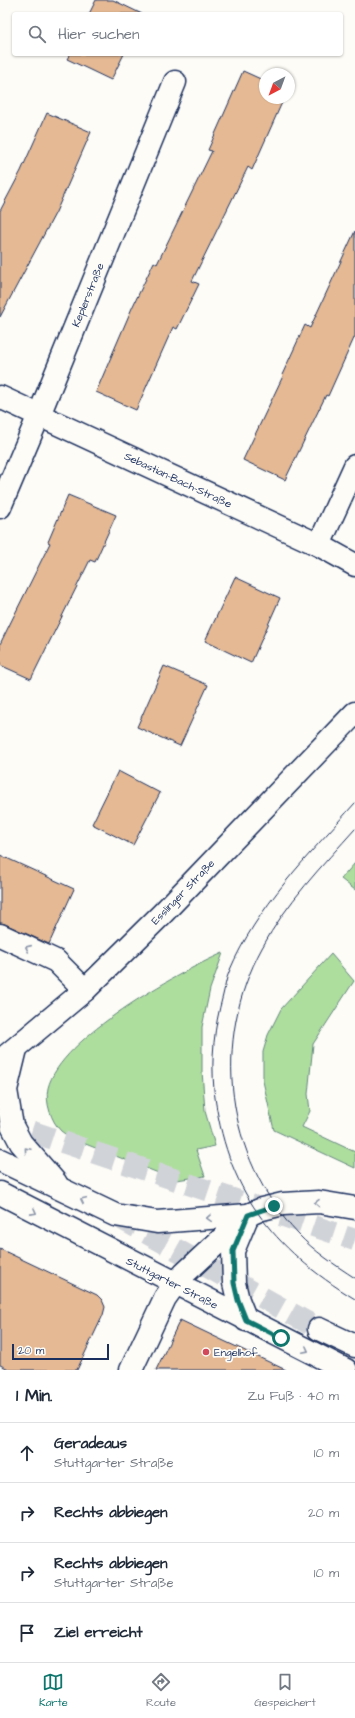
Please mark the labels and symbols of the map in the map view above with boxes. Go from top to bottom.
north arrow [259,68,295,104]
street label: Keplerstraße [68,261,108,329]
street label: Sebastian-Bach-Straße [122,448,234,512]
street label: Esslinger Straße [148,856,219,929]
one-way arrow [25,945,33,953]
one-way arrow [25,1148,32,1155]
one-way arrow [79,1197,87,1205]
route end [265,1197,283,1215]
one-way arrow [313,1199,319,1207]
one-way arrow [30,1207,38,1214]
one-way arrow [206,1214,212,1223]
street label: Stuttgarter Straße [123,1253,221,1314]
route start [272,1329,290,1347]
scale bar [12,1342,109,1361]
place label: Engelhof [214,1345,258,1361]
one-way arrow [301,1345,309,1353]
marker: Engelhof [201,1347,211,1357]

